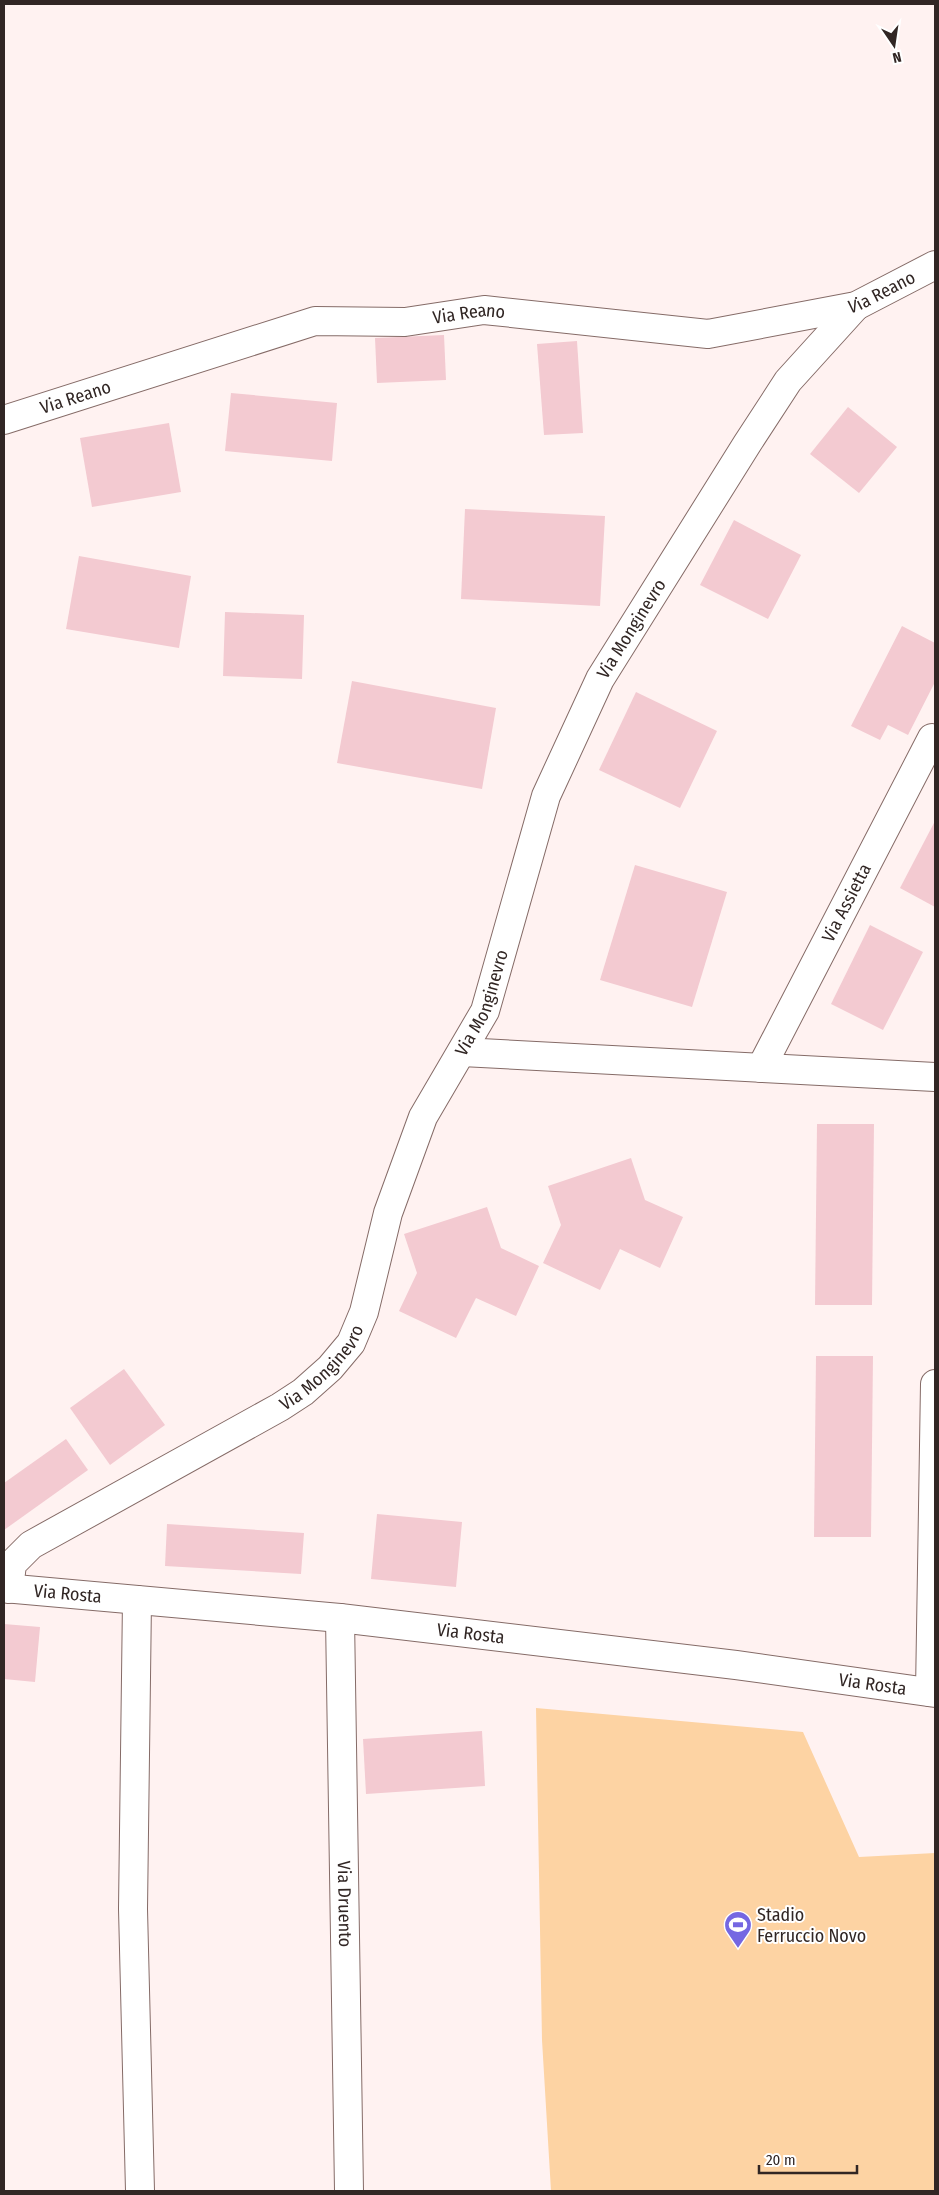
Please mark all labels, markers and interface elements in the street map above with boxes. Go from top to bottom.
north arrow [869,20,919,70]
text: N [891,48,903,66]
street label: Via Reano [846,266,919,318]
street label: Via Reano [431,299,506,329]
street label: Via Reano [37,376,114,419]
street label: Via Monginevro [592,575,671,683]
street label: Via Assietta [817,860,876,946]
street label: Via Monginevro [450,947,513,1060]
street label: Via Monginevro [275,1322,368,1415]
street label: Via Rosta [33,1580,103,1608]
street label: Via Rosta [436,1619,506,1648]
street label: Via Rosta [837,1669,908,1700]
street label: Via Druento [333,1861,356,1947]
place label: Stadio Ferruccio Novo [757,1904,866,1947]
sports icon: Stadio Ferruccio Novo [723,1910,753,1949]
scale bar [759,2142,856,2174]
text: 20 m [766,2151,796,2169]

